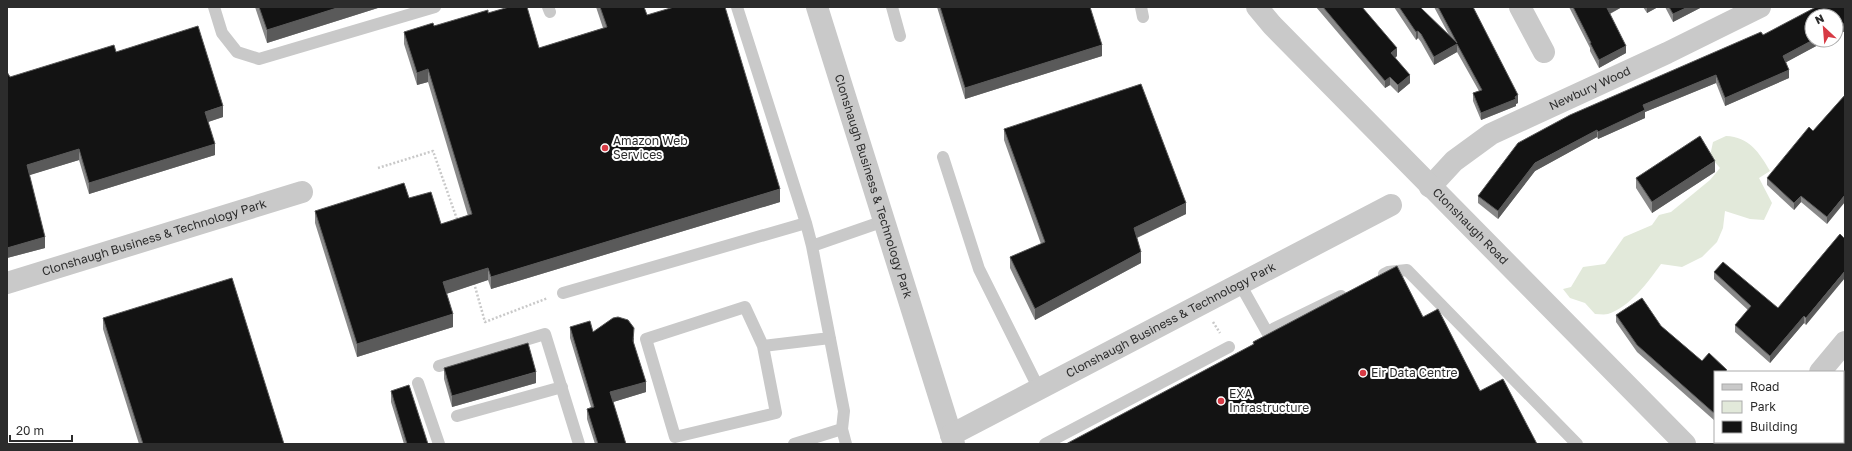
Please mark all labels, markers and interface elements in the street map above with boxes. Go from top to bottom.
north arrow [1804,8,1844,48]
text: N [1813,11,1826,26]
street label: Newbury Wood [1547,63,1633,113]
street label: Clonshaugh Business & Technology Park [832,72,916,300]
place label: Amazon Web Services [613,133,688,162]
marker: Amazon Web Services [600,143,610,153]
street label: Clonshaugh Road [1430,184,1512,267]
street label: Clonshaugh Business & Technology Park [40,195,268,279]
street label: Clonshaugh Business & Technology Park [1063,259,1278,381]
place label: Eir Data Centre [1371,365,1458,380]
marker: Eir Data Centre [1358,368,1368,378]
legend [1714,371,1844,443]
text: Road [1750,379,1779,394]
place label: EXA Infrastructure [1229,386,1309,415]
marker: EXA Infrastructure [1216,396,1226,406]
text: Park [1750,399,1776,414]
scale bar [10,417,72,443]
text: Building [1750,419,1798,434]
text: 20 m [16,423,44,438]

